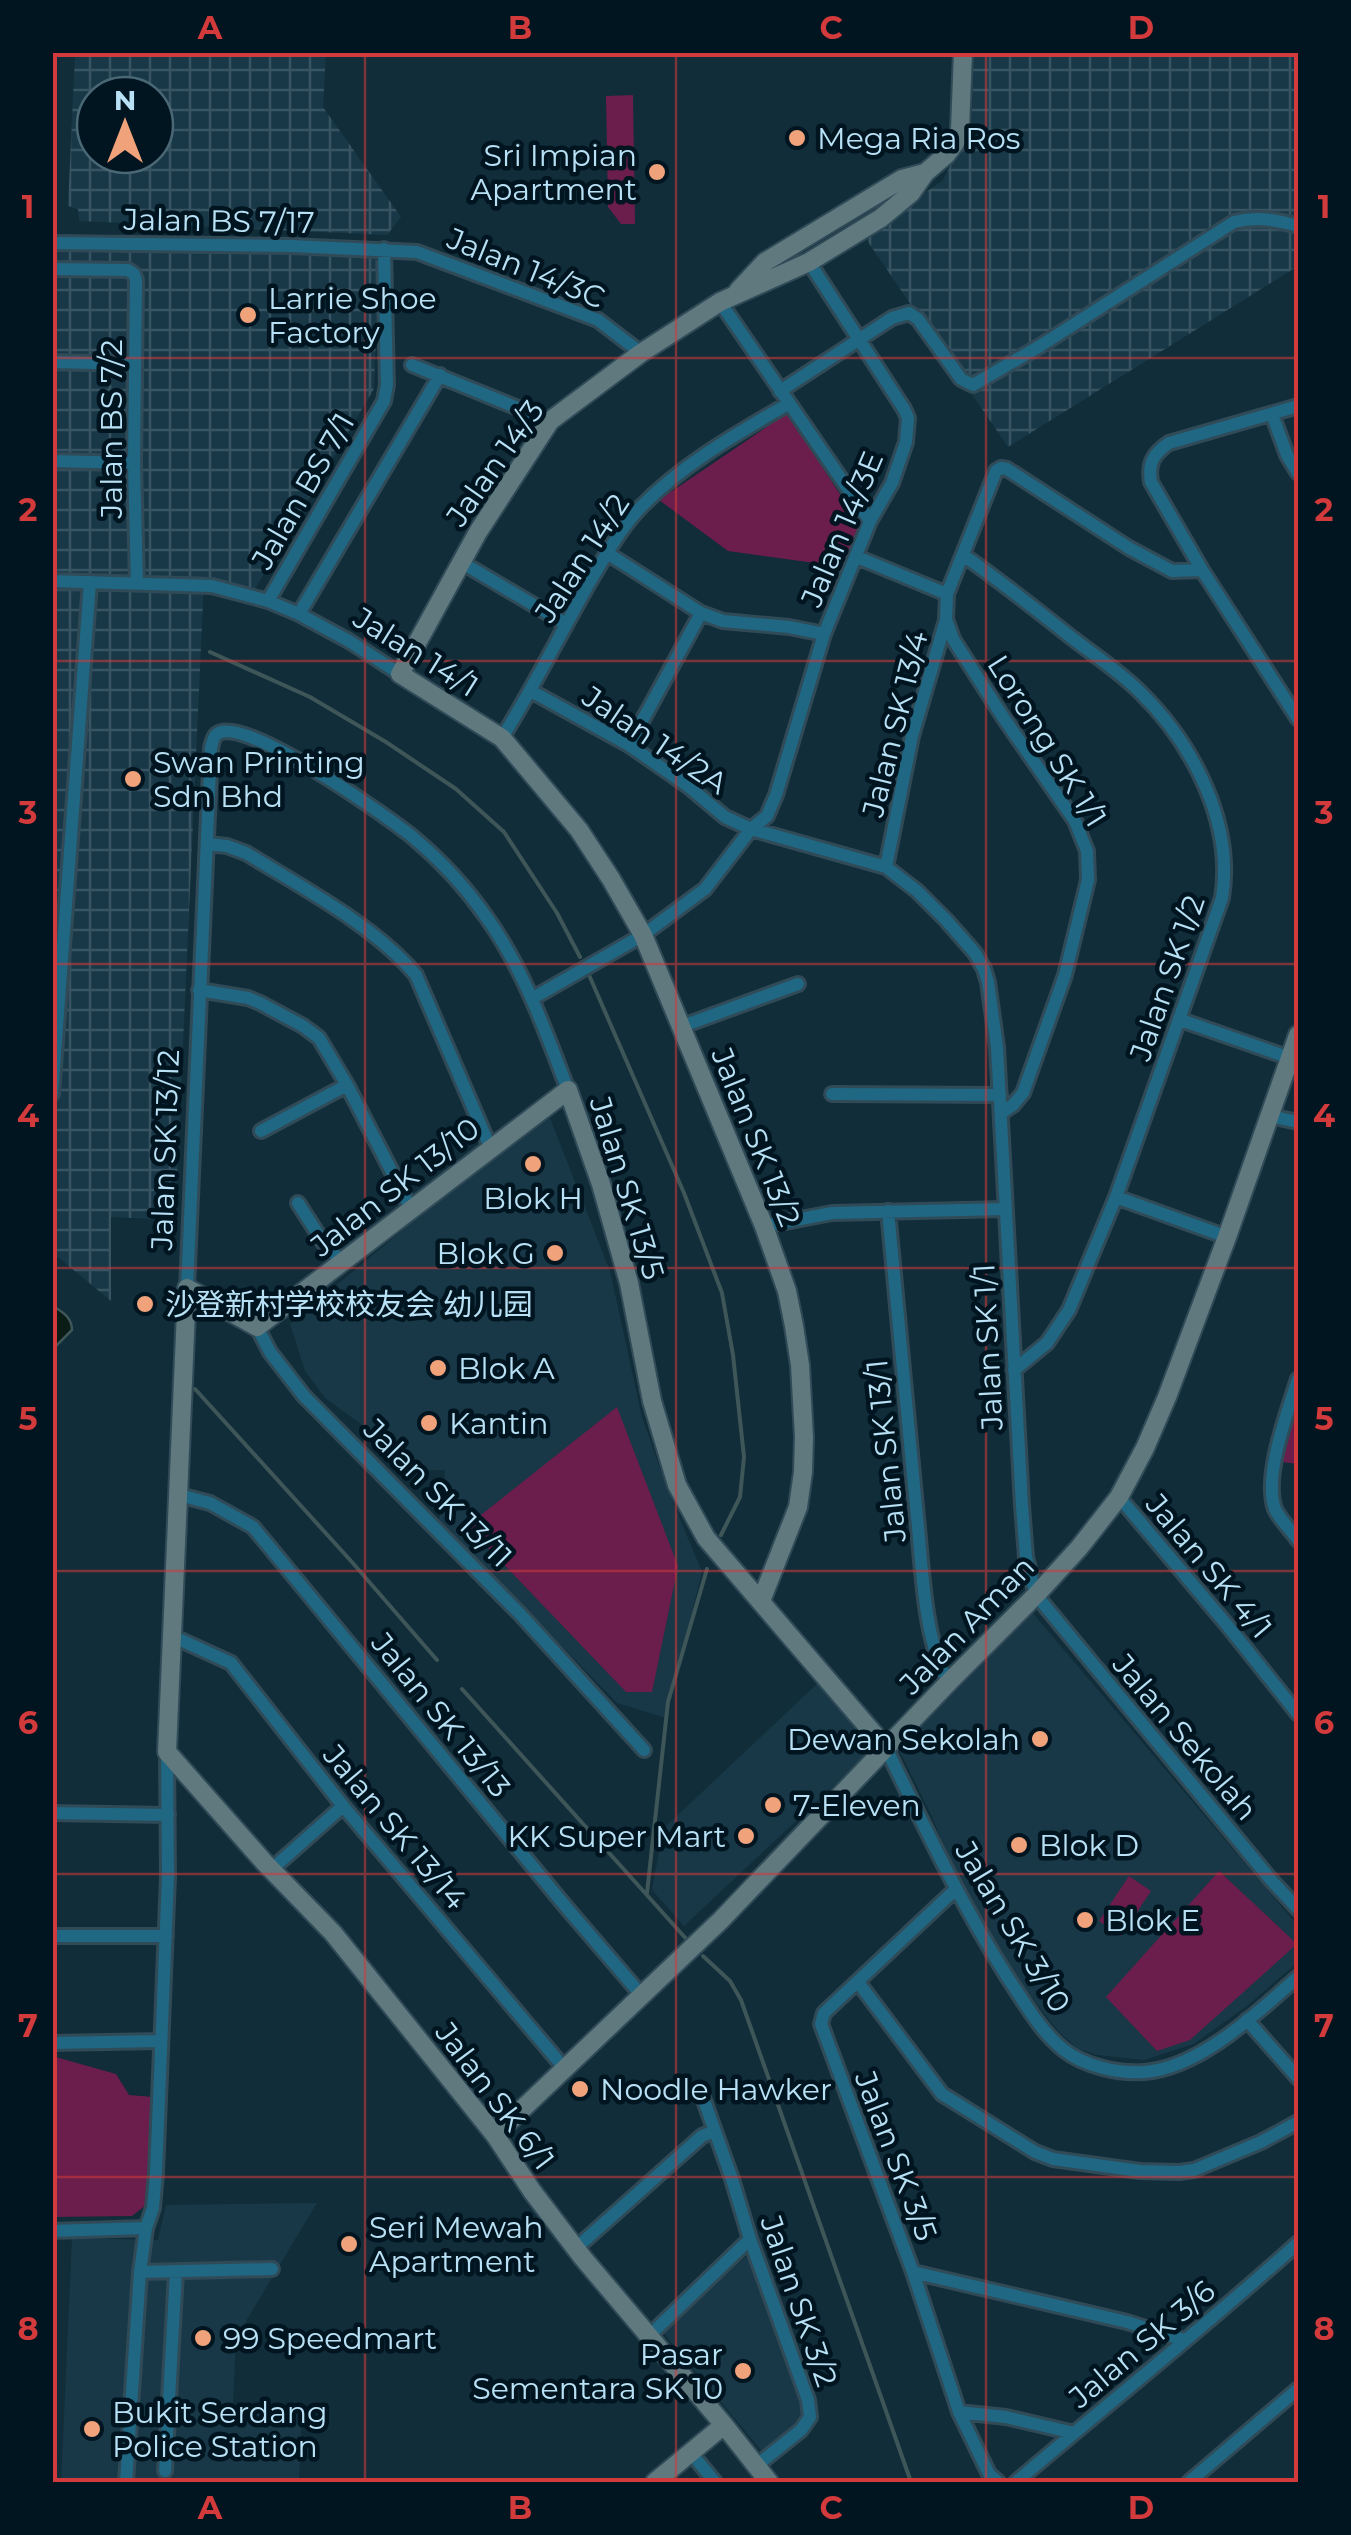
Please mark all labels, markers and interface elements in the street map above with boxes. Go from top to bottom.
text: A [197,8,223,47]
text: B [508,8,532,47]
text: C [819,8,843,47]
text: D [1128,8,1154,47]
north arrow [75,75,175,175]
text: N [114,83,136,117]
place label: Mega Ria Ros [817,120,1020,157]
marker: Mega Ria Ros [786,127,808,149]
place label: Sri Impian Apartment [470,137,637,208]
marker: Sri Impian Apartment [646,161,668,183]
text: 1 [22,187,34,226]
text: 1 [1318,187,1330,226]
street label: Jalan BS 7/17 [122,201,315,241]
street label: Jalan 14/3C [441,219,610,316]
place label: Larrie Shoe Factory [268,280,437,351]
marker: Larrie Shoe Factory [237,304,259,326]
street label: Jalan BS 7/2 [93,339,130,520]
street label: Jalan 14/3 [438,393,552,534]
street label: Jalan BS 7/1 [243,407,362,576]
street label: Jalan 14/3E [792,446,891,613]
street label: Jalan 14/2 [526,487,637,630]
text: 2 [19,490,37,529]
text: 2 [1315,490,1333,529]
street label: Jalan 14/1 [346,599,485,705]
street label: Jalan SK 13/4 [854,627,936,822]
street label: Lorong SK 1/1 [979,648,1115,834]
street label: Jalan 14/2A [575,677,735,802]
place label: Swan Printing Sdn Bhd [153,744,365,815]
marker: Swan Printing Sdn Bhd [122,768,144,790]
text: 3 [18,793,37,832]
text: 3 [1314,793,1333,832]
street label: Jalan SK 1/2 [1121,891,1213,1066]
street label: Jalan SK 13/2 [703,1041,809,1232]
street label: Jalan SK 13/12 [143,1049,187,1252]
street label: Jalan SK 13/5 [581,1091,672,1284]
text: 4 [17,1096,39,1135]
text: 4 [1313,1096,1335,1135]
street label: Jalan SK 13/10 [303,1110,487,1265]
marker: Blok H [522,1153,544,1175]
place label: Blok H [483,1180,583,1217]
place label: Blok G [437,1235,535,1272]
marker: Blok G [544,1242,566,1264]
street label: Jalan SK 1/1 [965,1263,1011,1432]
place label: 沙登新村学校校友会 幼儿园 [165,1286,533,1323]
marker: 沙登新村学校校友会 幼儿园 [134,1293,156,1315]
place label: Blok A [458,1350,555,1387]
marker: Blok A [427,1357,449,1379]
street label: Jalan SK 13/1 [858,1358,914,1545]
text: 5 [18,1399,38,1438]
text: 5 [1314,1399,1334,1438]
place label: Kantin [449,1405,548,1442]
street label: Jalan SK 13/11 [355,1410,520,1575]
marker: Kantin [418,1412,440,1434]
street label: Jalan SK 4/1 [1137,1486,1280,1646]
street label: Jalan Aman [891,1548,1042,1703]
street label: Jalan SK 13/13 [363,1625,519,1805]
street label: Jalan Sekolah [1104,1646,1265,1828]
text: 6 [18,1703,38,1742]
text: 6 [1314,1703,1334,1742]
place label: Dewan Sekolah [787,1721,1020,1758]
marker: Dewan Sekolah [1029,1728,1051,1750]
street label: Jalan SK 13/14 [315,1736,475,1917]
place label: 7-Eleven [793,1787,921,1824]
marker: 7-Eleven [762,1794,784,1816]
place label: KK Super Mart [508,1818,726,1855]
marker: KK Super Mart [735,1825,757,1847]
place label: Blok D [1039,1827,1139,1864]
street label: Jalan SK 3/10 [947,1834,1079,2019]
marker: Blok D [1008,1834,1030,1856]
place label: Blok E [1105,1902,1200,1939]
marker: Blok E [1074,1909,1096,1931]
text: 7 [18,2006,38,2045]
text: 7 [1314,2006,1334,2045]
street label: Jalan SK 6/1 [427,2014,562,2177]
street label: Jalan SK 3/5 [846,2065,945,2246]
place label: Noodle Hawker [600,2071,832,2108]
marker: Noodle Hawker [569,2078,591,2100]
place label: Seri Mewah Apartment [369,2209,544,2280]
street label: Jalan SK 3/2 [752,2210,846,2391]
marker: Seri Mewah Apartment [338,2233,360,2255]
street label: Jalan SK 3/6 [1061,2272,1222,2416]
text: 8 [17,2309,39,2348]
text: 8 [1313,2309,1335,2348]
place label: 99 Speedmart [223,2320,437,2357]
marker: 99 Speedmart [192,2327,214,2349]
place label: Pasar Sementara SK 10 [472,2336,723,2407]
marker: Pasar Sementara SK 10 [732,2360,754,2382]
place label: Bukit Serdang Police Station [112,2394,328,2465]
marker: Bukit Serdang Police Station [81,2418,103,2440]
text: A [197,2488,223,2527]
text: B [508,2488,532,2527]
text: C [819,2488,843,2527]
text: D [1128,2488,1154,2527]

